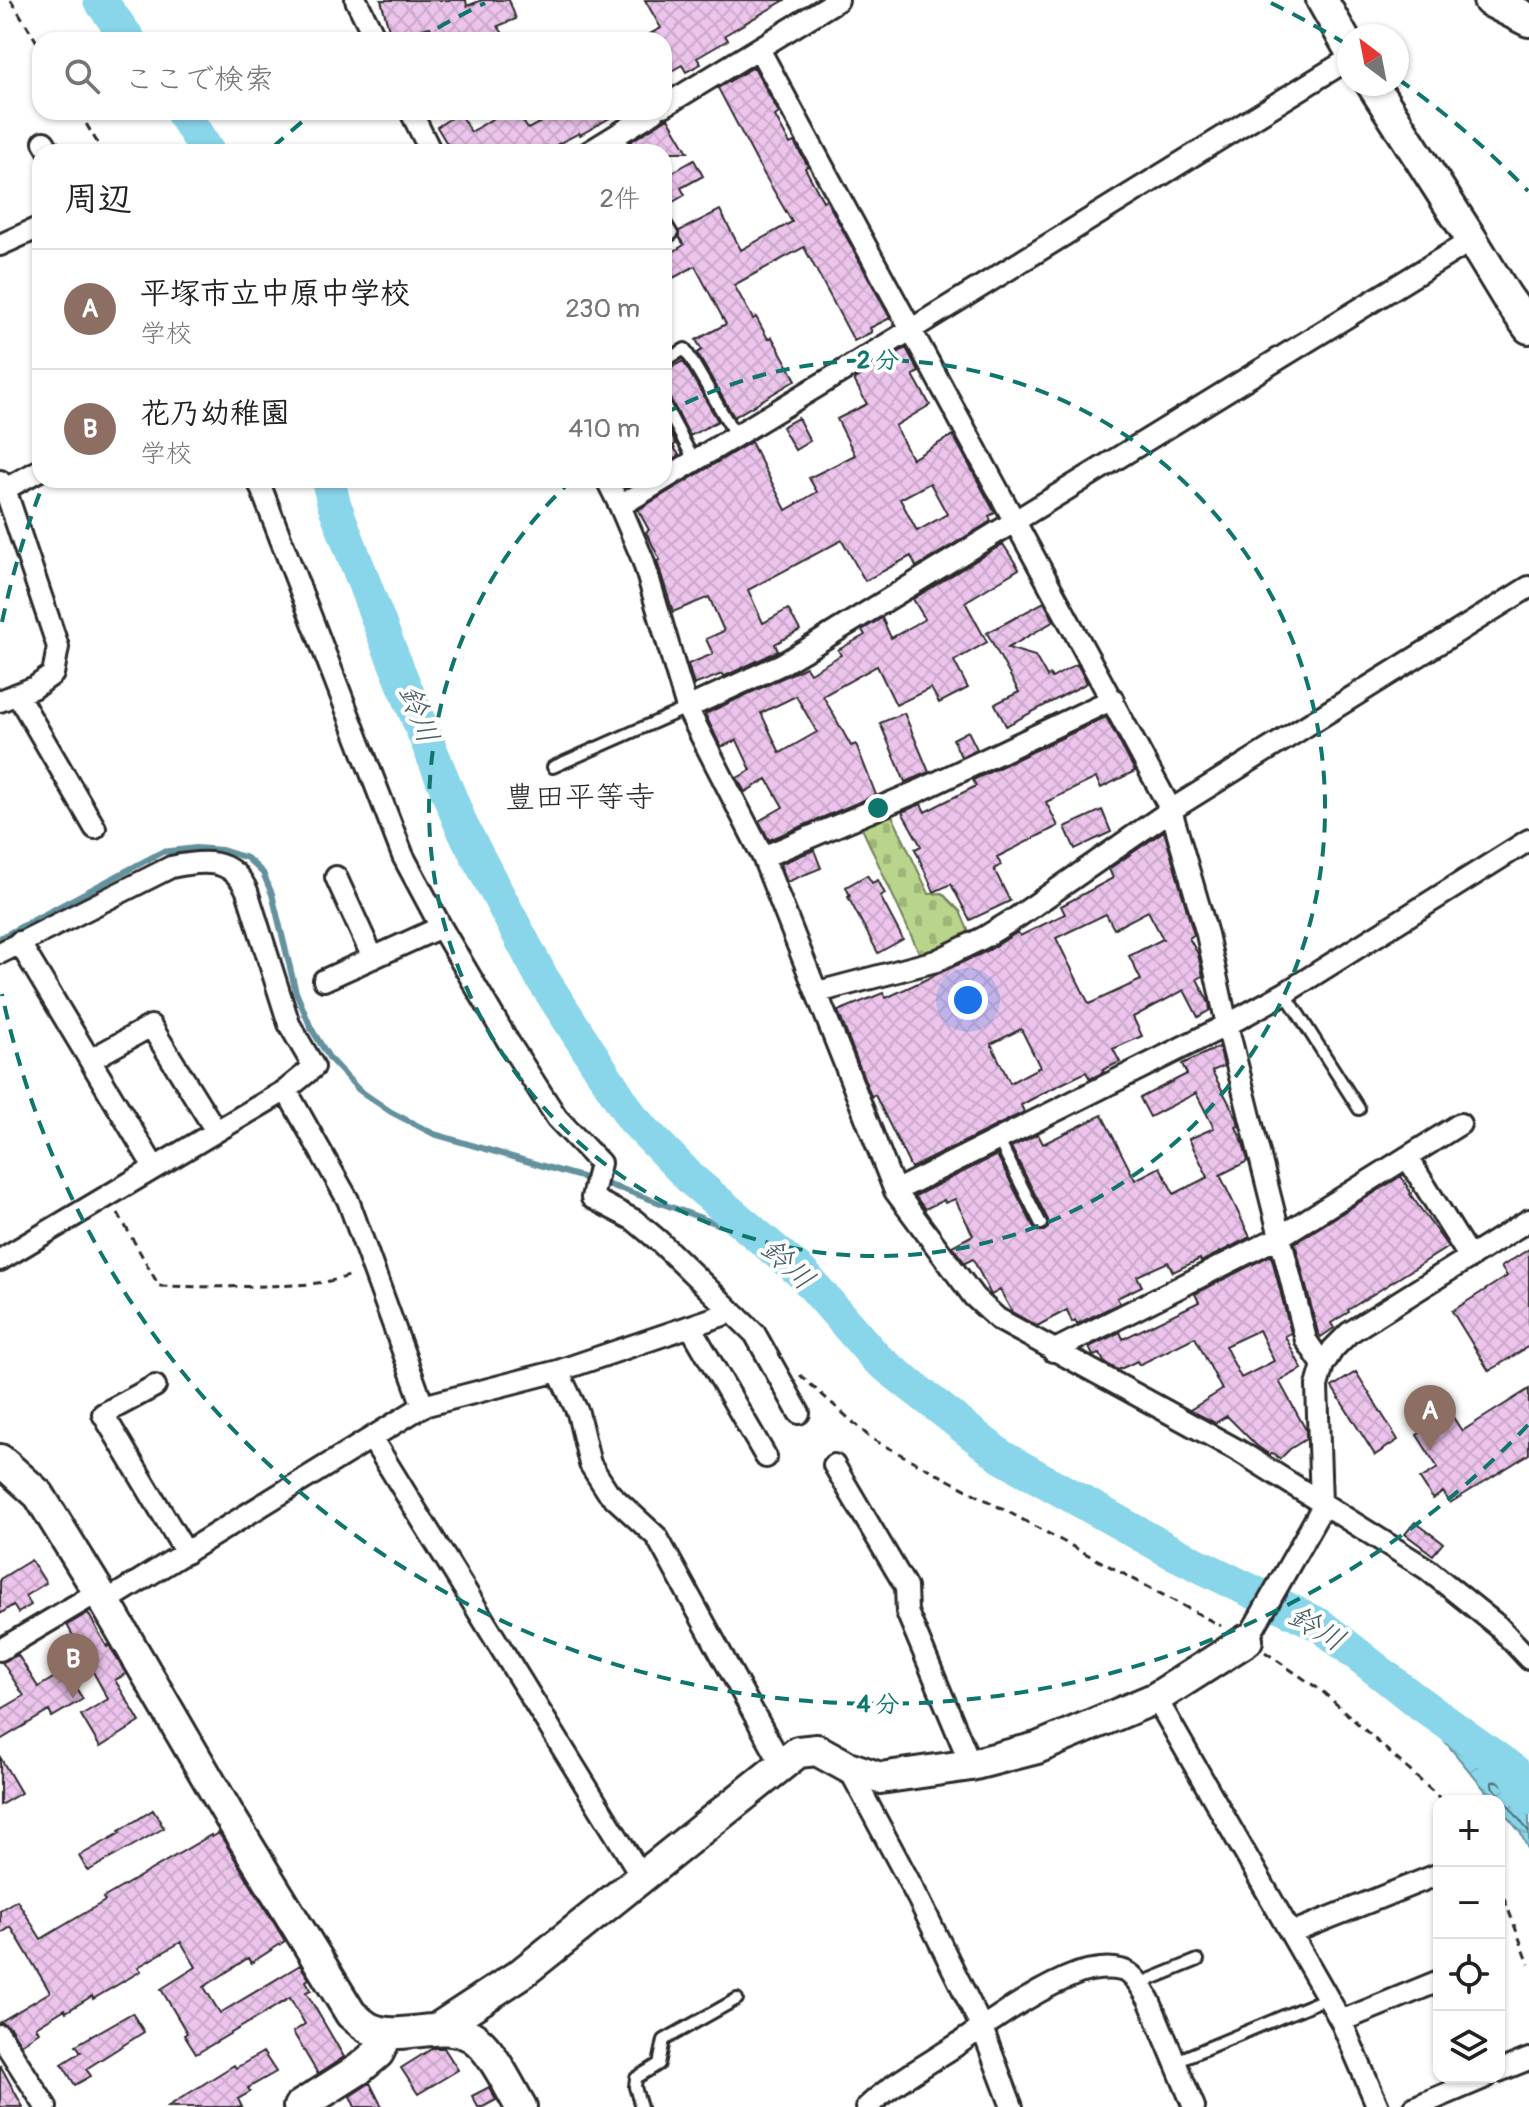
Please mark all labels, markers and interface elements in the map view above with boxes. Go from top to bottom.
north arrow [1337,24,1409,96]
search box [32,32,672,120]
icon: search [60,54,104,98]
text: ここで検索 [124,61,274,98]
text: 周辺 [64,178,132,221]
text: 2件 [599,183,640,215]
text: 平塚市立中原中学校 [140,275,410,312]
text: A [82,293,98,325]
text: 230 m [565,293,640,325]
text: 学校 [140,318,192,350]
text: 2 分 [857,346,899,375]
text: 花乃幼稚園 [140,395,290,432]
text: B [83,413,97,445]
text: 410 m [568,413,640,445]
text: 学校 [140,438,192,470]
water label: 鈴川 [391,680,447,749]
district label: 豊田平等寺 [505,779,655,816]
centre of rings [864,794,892,822]
your location [948,980,988,1020]
water label: 鈴川 [753,1230,822,1298]
pin: A [1404,1385,1456,1451]
water label: 鈴川 [1281,1597,1352,1660]
pin: B [47,1633,99,1699]
text: 4 分 [856,1690,900,1719]
map controls [1433,1795,1505,2083]
button: + [1433,1795,1505,1867]
button: − [1433,1867,1505,1939]
button: locate [1433,1939,1505,2011]
button: layers [1433,2011,1505,2083]

